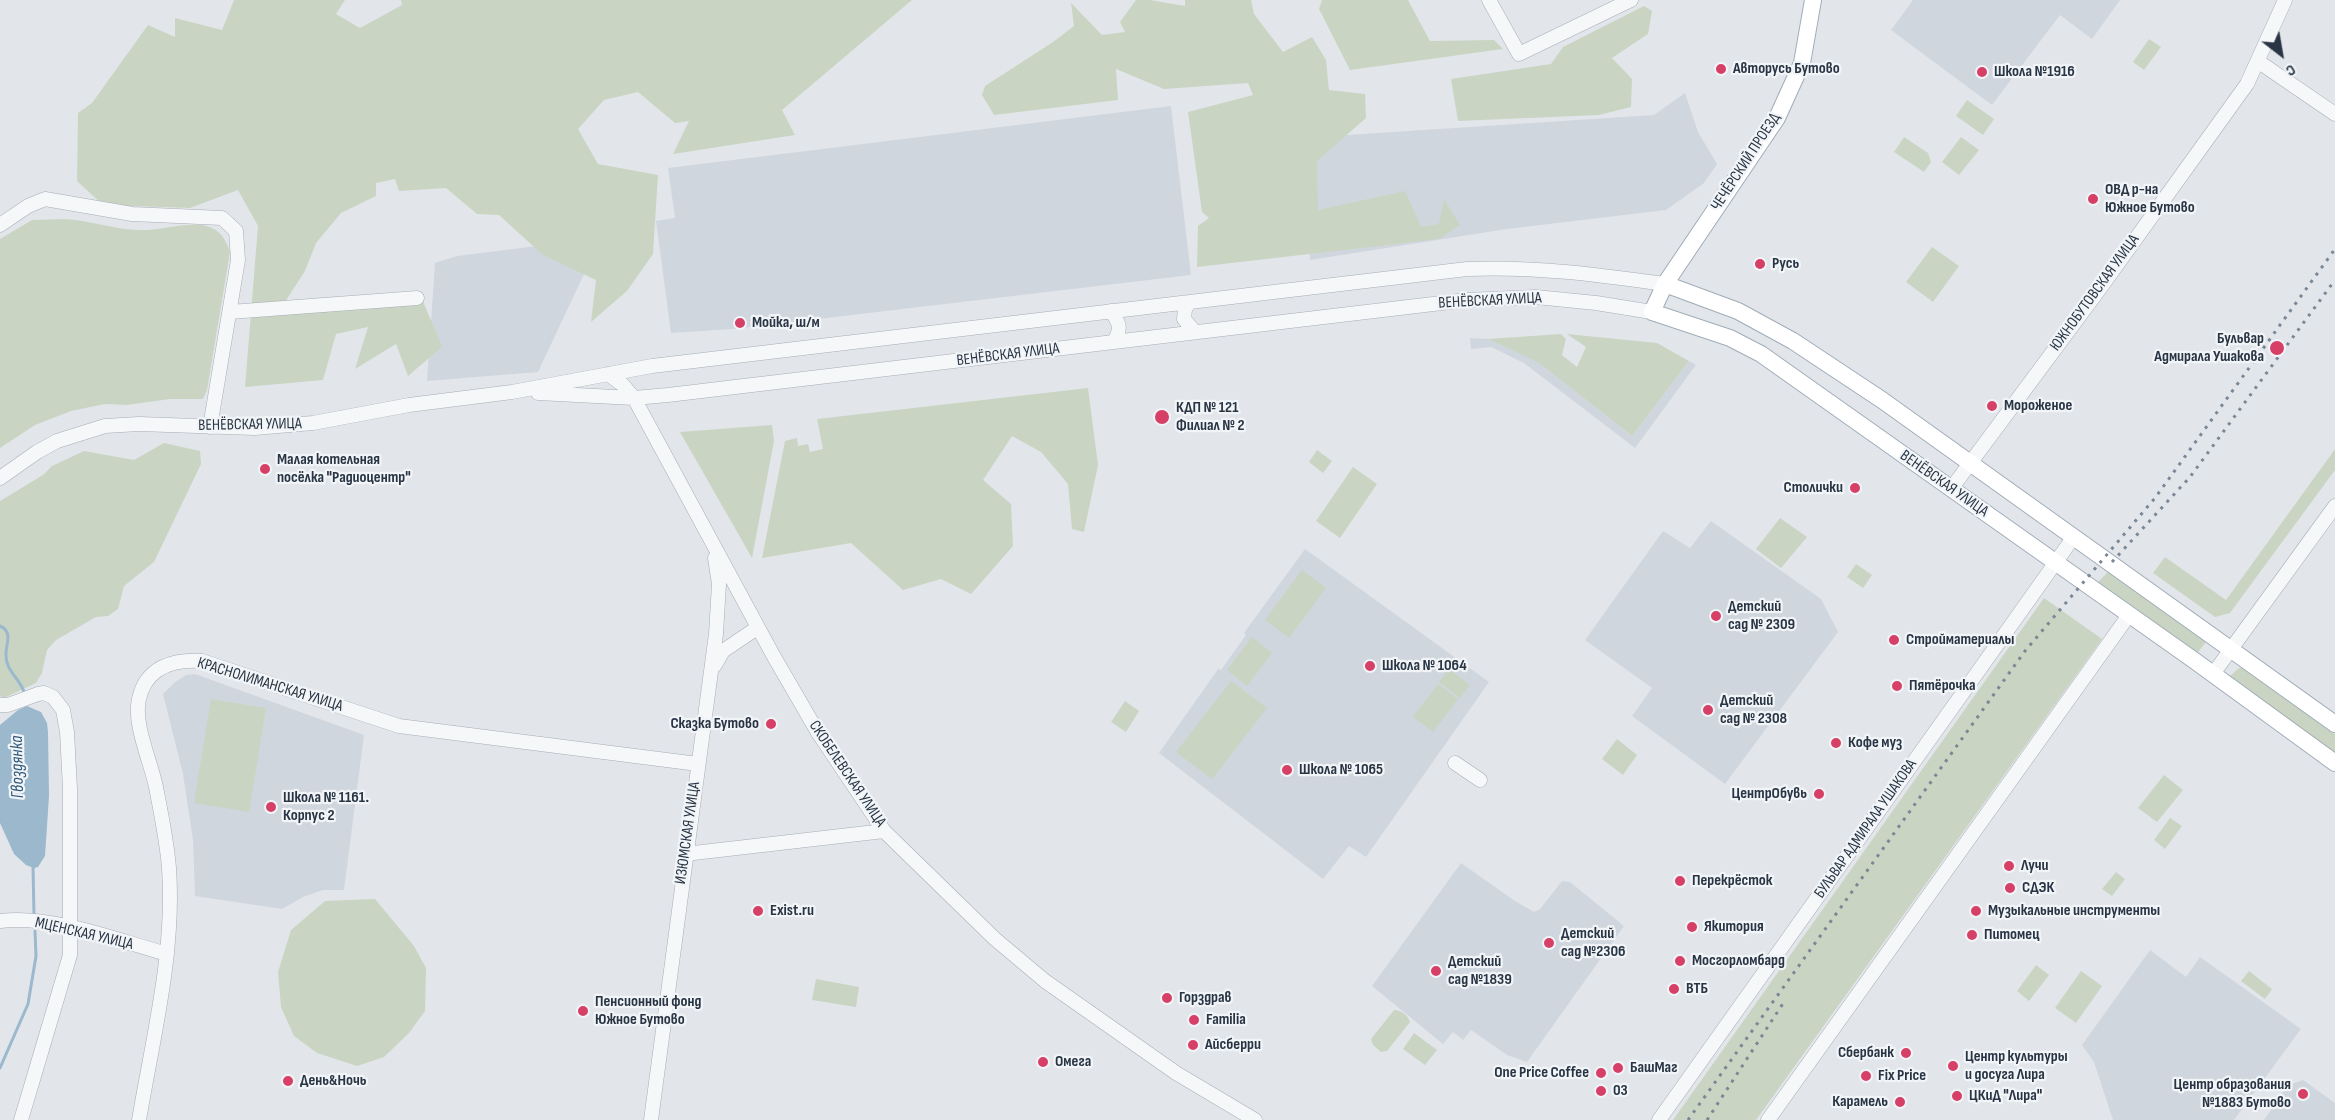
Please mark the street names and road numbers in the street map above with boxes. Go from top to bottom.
street label: ЧЕЧЁРСКИЙ ПРОЕЗД [1707,109,1785,215]
street label: ЮЖНОБУТОВСКАЯ УЛИЦА [2046,231,2144,355]
street label: ВЕНЁВСКАЯ УЛИЦА [1438,289,1542,313]
street label: ВЕНЁВСКАЯ УЛИЦА [956,339,1060,371]
street label: ВЕНЁВСКАЯ УЛИЦА [198,414,302,436]
street label: ВЕНЁВСКАЯ УЛИЦА [1896,446,1992,522]
street label: КРАСНОЛИМАНСКАЯ УЛИЦА [195,654,345,716]
street label: СКОБЕЛЕВСКАЯ УЛИЦА [804,717,890,831]
street label: БУЛЬВАР АДМИРАЛА УШАКОВА [1811,756,1921,902]
street label: ИЗЮМСКАЯ УЛИЦА [671,781,705,885]
street label: МЦЕНСКАЯ УЛИЦА [33,913,135,955]

